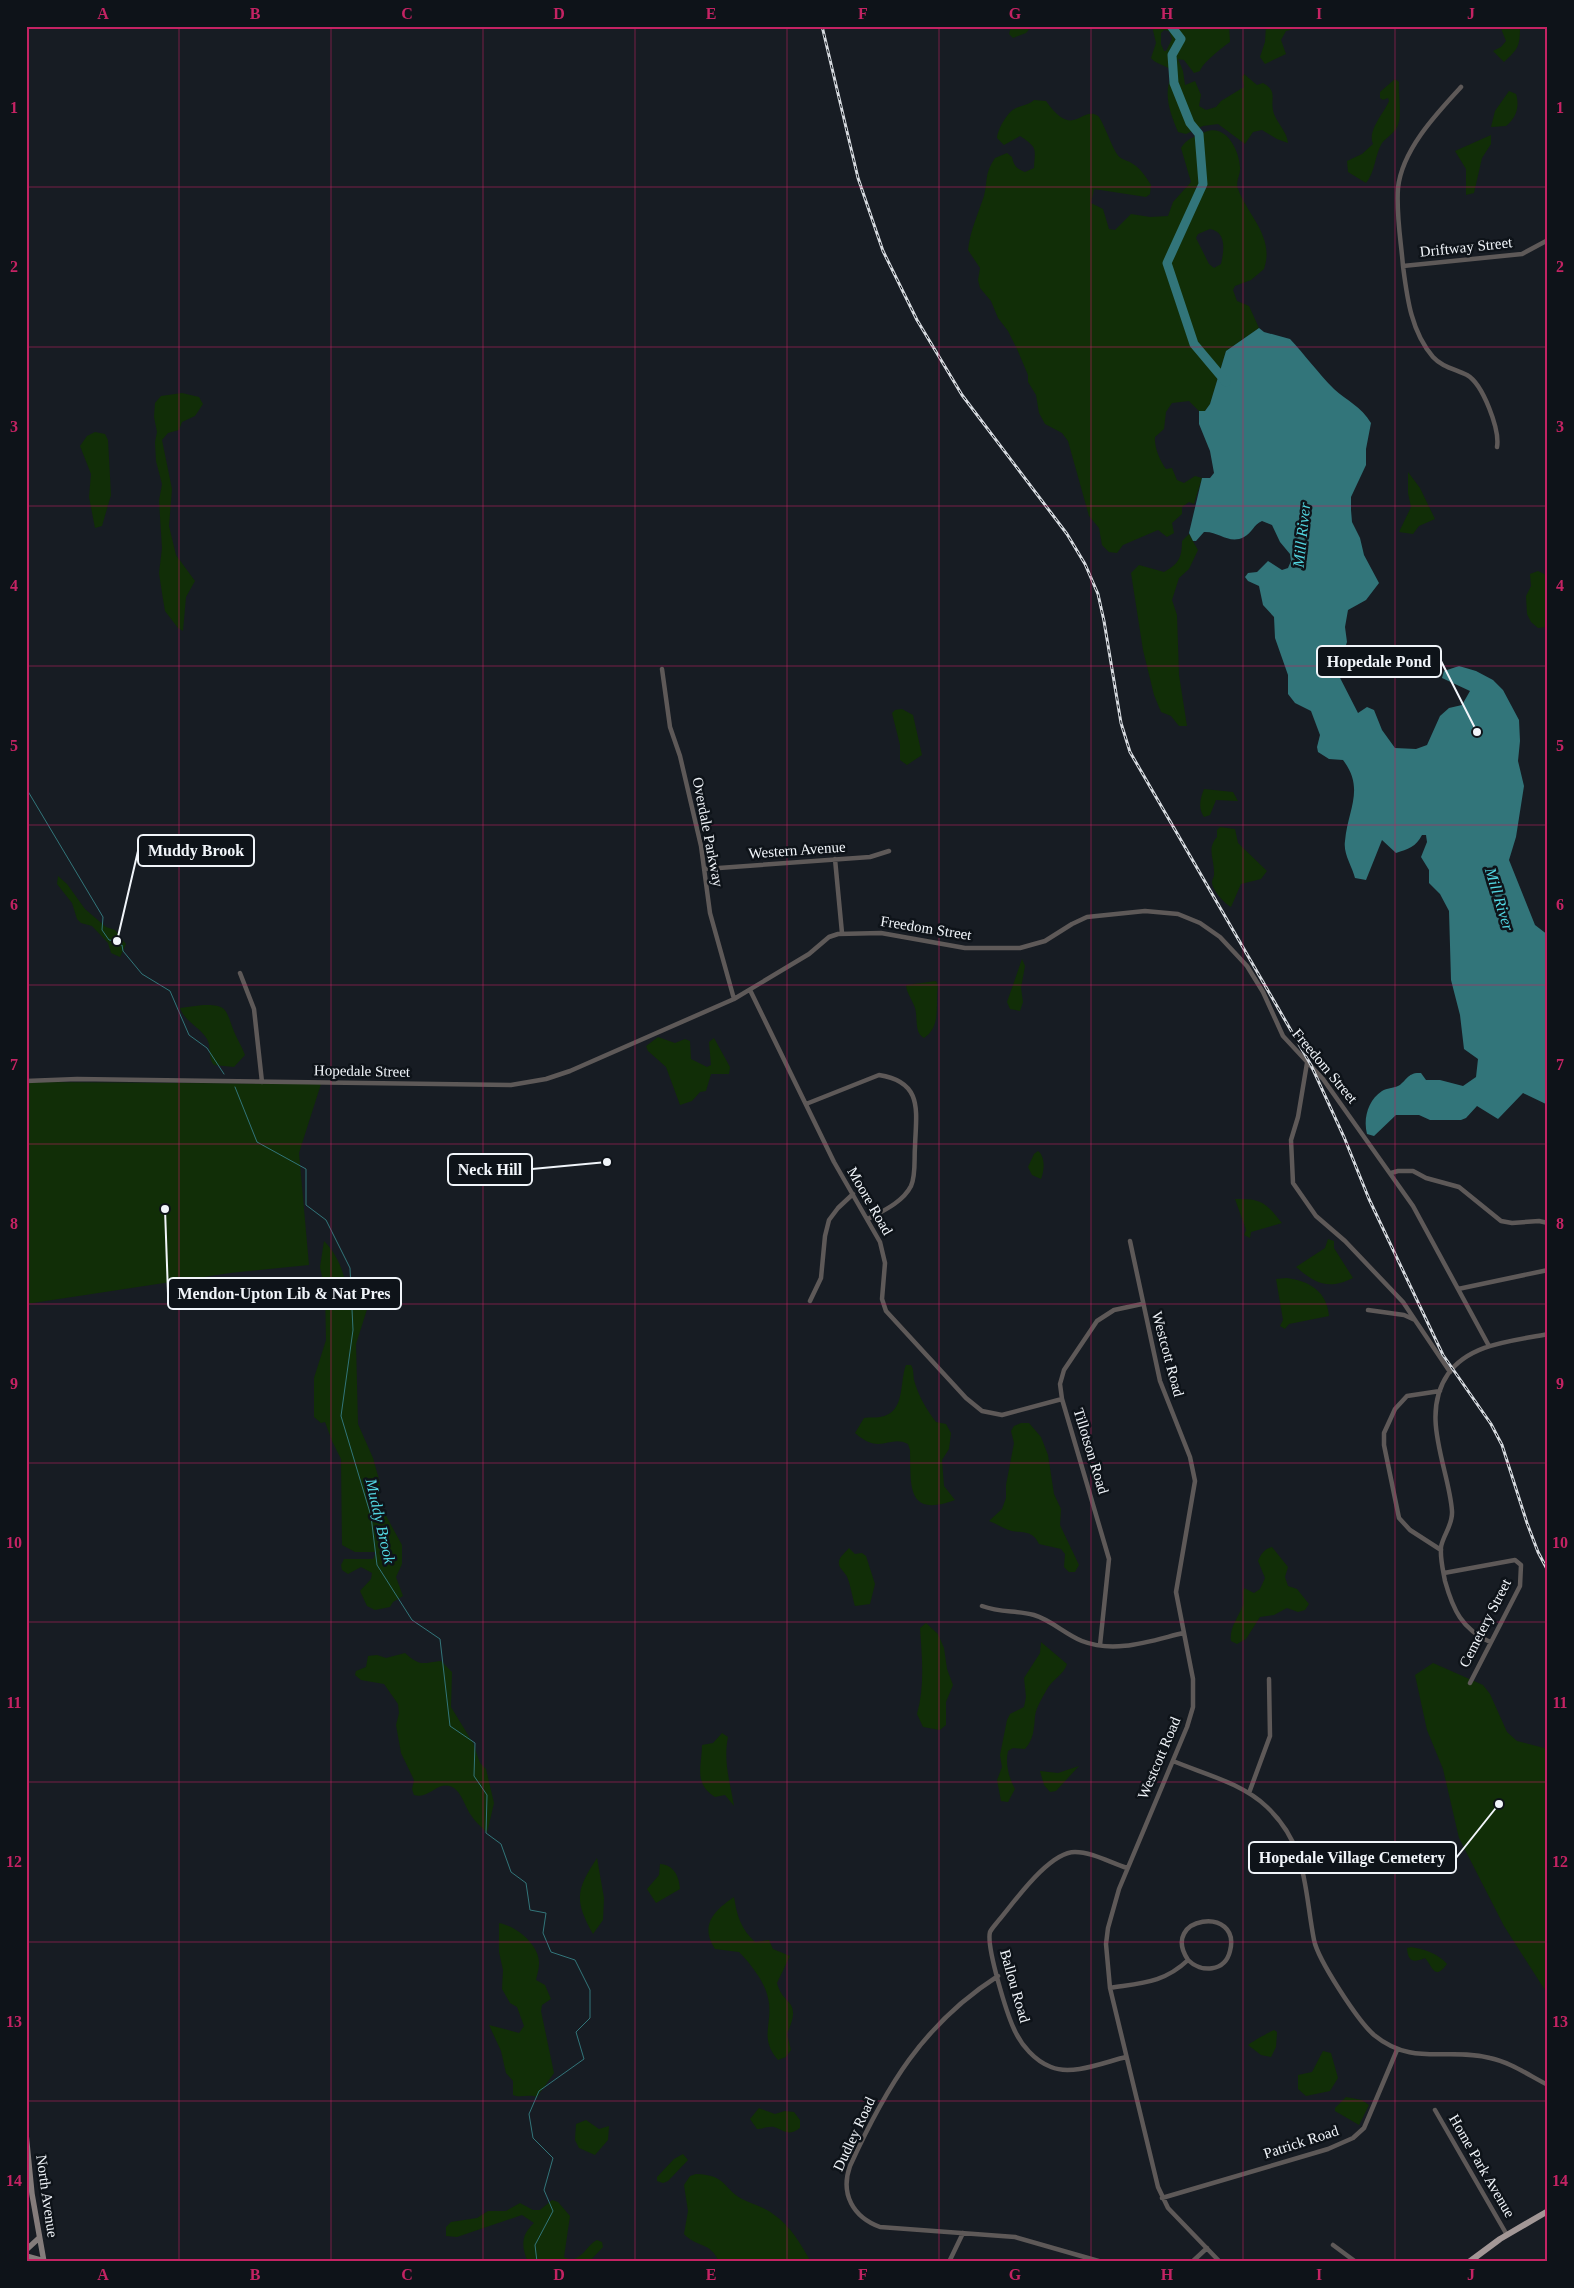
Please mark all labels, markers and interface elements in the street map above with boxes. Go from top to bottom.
text: A [97,5,109,22]
text: B [250,5,261,22]
text: C [401,5,413,22]
text: D [553,5,565,22]
text: E [706,5,716,22]
text: F [858,5,868,22]
text: G [1009,5,1022,22]
text: H [1161,5,1174,22]
text: I [1316,5,1322,22]
text: J [1467,5,1475,22]
text: 1 [10,99,18,116]
text: 1 [1556,99,1564,116]
street label: Driftway Street [1419,234,1514,260]
text: 2 [10,258,18,275]
text: 2 [1556,258,1564,275]
text: 3 [10,418,18,435]
text: 3 [1556,418,1564,435]
water label: Mill River [1290,501,1313,569]
text: 4 [10,577,18,594]
text: 4 [1556,577,1564,594]
callout: Hopedale Pond [1317,646,1441,677]
text: Hopedale Pond [1327,653,1431,671]
text: 5 [10,737,18,754]
text: 5 [1556,737,1564,754]
street label: Overdale Parkway [690,776,727,889]
callout: Muddy Brook [138,835,254,866]
street label: Western Avenue [748,839,846,861]
text: Muddy Brook [148,842,244,860]
water label: Mill River [1482,864,1517,934]
text: 6 [10,896,18,913]
text: 6 [1556,896,1564,913]
street label: Freedom Street [879,913,974,943]
street label: Freedom Street [1289,1026,1361,1107]
text: 7 [10,1056,18,1073]
text: 7 [1556,1056,1564,1073]
street label: Hopedale Street [314,1062,411,1080]
callout: Neck Hill [448,1154,532,1185]
text: Neck Hill [458,1161,523,1178]
street label: Moore Road [844,1164,896,1238]
text: 8 [10,1215,18,1232]
text: 8 [1556,1215,1564,1232]
callout: Mendon-Upton Lib & Nat Pres [168,1278,401,1309]
text: Mendon-Upton Lib & Nat Pres [177,1285,391,1303]
street label: Westcott Road [1149,1310,1187,1399]
text: 9 [10,1375,18,1392]
text: 9 [1556,1375,1564,1392]
street label: Tillotson Road [1070,1406,1112,1496]
water label: Muddy Brook [361,1476,399,1566]
text: 10 [6,1534,22,1551]
text: 10 [1552,1534,1568,1551]
street label: Cemetery Street [1456,1575,1515,1670]
text: 11 [6,1694,22,1711]
text: 11 [1552,1694,1568,1711]
street label: Westcott Road [1135,1714,1184,1801]
callout: Hopedale Village Cemetery [1249,1842,1456,1873]
text: Hopedale Village Cemetery [1259,1849,1445,1867]
text: 12 [6,1853,22,1870]
text: 12 [1552,1853,1568,1870]
street label: Ballou Road [997,1948,1033,2025]
text: 13 [6,2013,22,2030]
text: 13 [1552,2013,1568,2030]
street label: Dudley Road [830,2094,878,2173]
street label: Home Park Avenue [1446,2112,1518,2221]
street label: Patrick Road [1261,2122,1341,2162]
street label: North Avenue [33,2154,61,2239]
text: 14 [6,2172,22,2189]
text: 14 [1552,2172,1568,2189]
text: A [97,2266,109,2283]
text: B [250,2266,261,2283]
text: C [401,2266,413,2283]
text: D [553,2266,565,2283]
text: E [706,2266,716,2283]
text: F [858,2266,868,2283]
text: G [1009,2266,1022,2283]
text: H [1161,2266,1174,2283]
text: I [1316,2266,1322,2283]
text: J [1467,2266,1475,2283]

